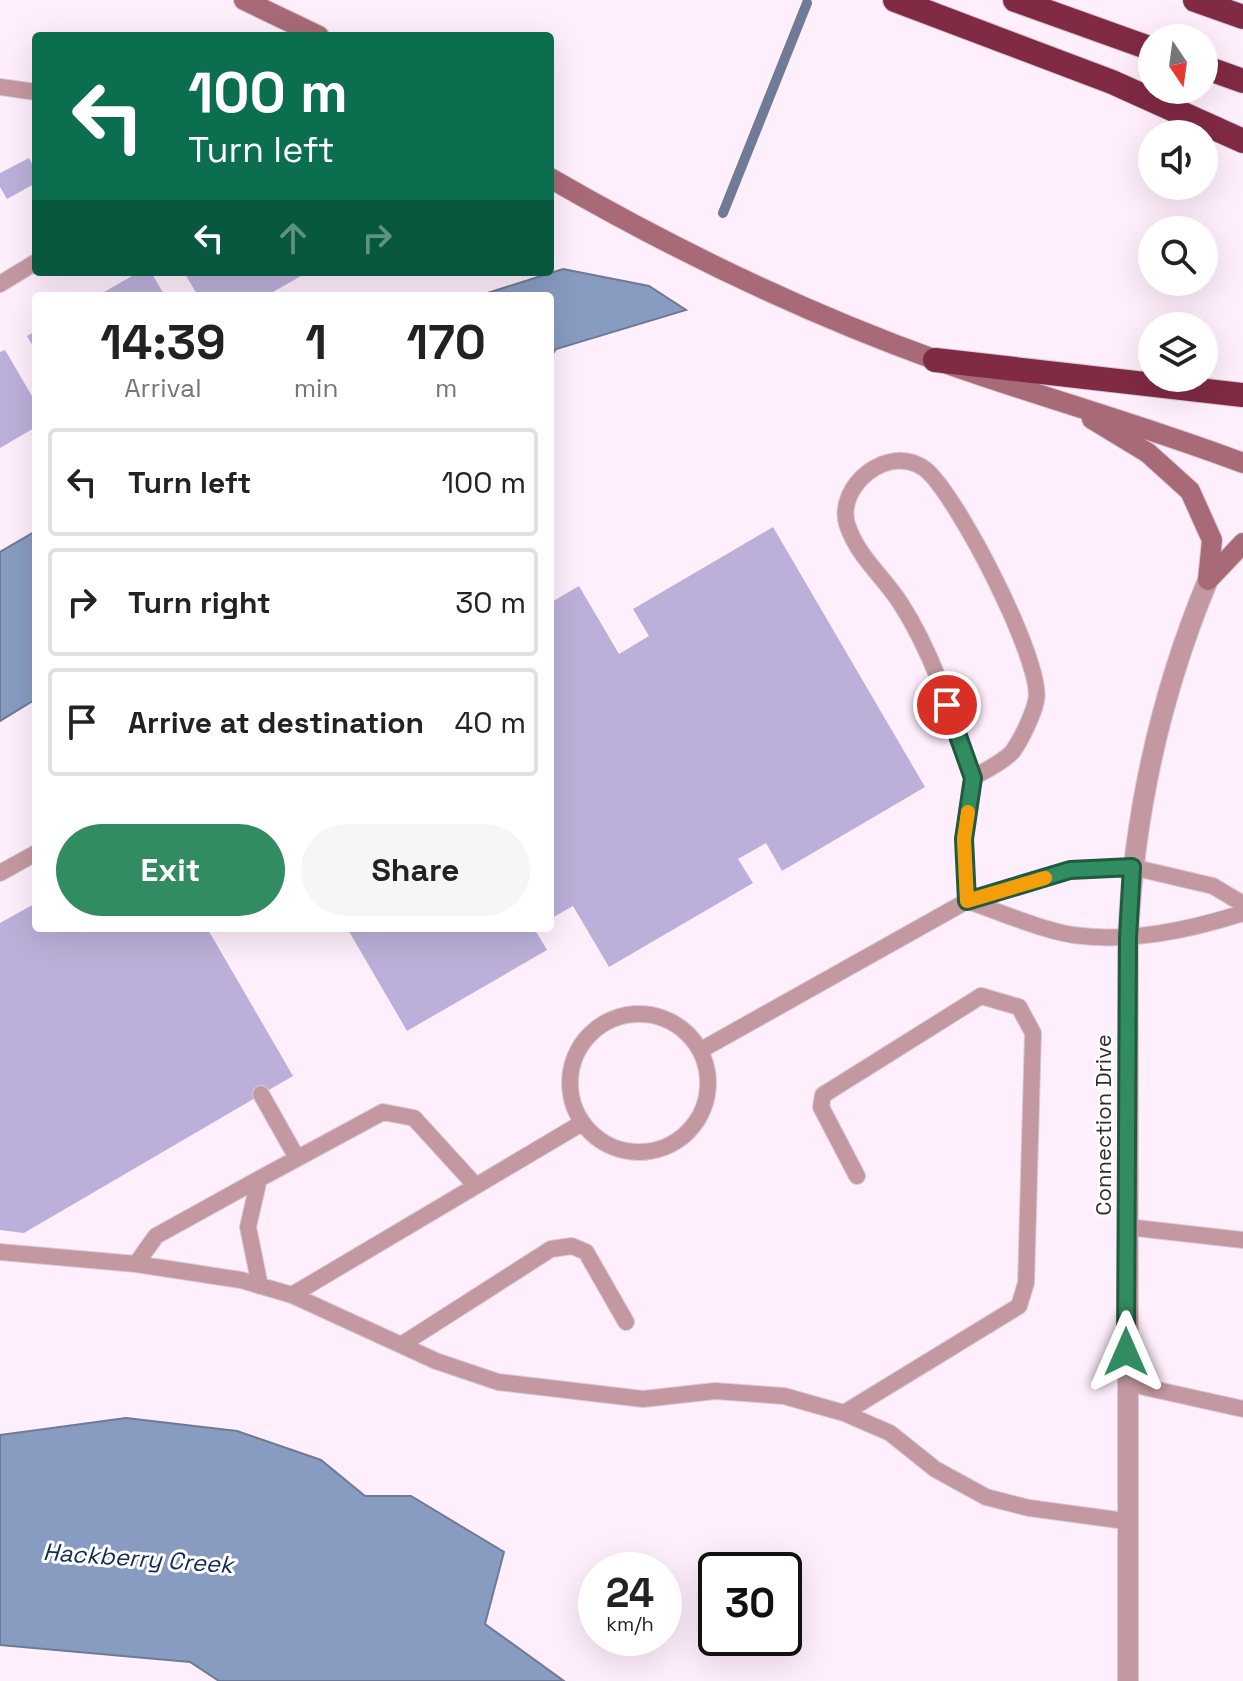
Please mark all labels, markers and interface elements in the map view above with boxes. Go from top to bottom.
north arrow [1138,24,1218,104]
map controls [1138,24,1218,392]
text: 100 m [188,57,348,128]
icon: left [56,64,160,168]
button: sound [1138,120,1218,200]
text: Turn left [188,127,335,173]
icon: left [187,216,231,260]
icon: ahead [271,216,315,260]
icon: right [355,216,399,260]
button: search [1138,216,1218,296]
text: 14:39 [100,312,226,373]
text: 1 [305,312,327,373]
text: 170 [407,312,486,373]
button: layers [1138,312,1218,392]
text: Arrival [124,371,202,405]
text: min [294,371,338,405]
text: m [435,371,457,405]
icon: left [60,460,104,504]
text: Turn left [128,463,251,502]
text: 100 m [441,463,526,502]
icon: right [60,580,104,624]
text: Turn right [128,583,271,622]
text: 30 m [455,583,526,622]
pin [913,671,981,739]
icon: arrive [925,683,969,727]
icon: arrive [60,700,104,744]
text: Arrive at destination [128,703,424,742]
text: 40 m [455,703,526,742]
button: Exit [56,824,285,916]
button: Share [301,824,530,916]
street label: Connection Drive [1089,1034,1117,1216]
position arrow [1084,1310,1168,1394]
water label: Hackberry Creek [42,1536,237,1580]
speed limit sign: 30 [698,1552,802,1656]
text: 24 [606,1568,654,1619]
text: km/h [606,1611,654,1637]

